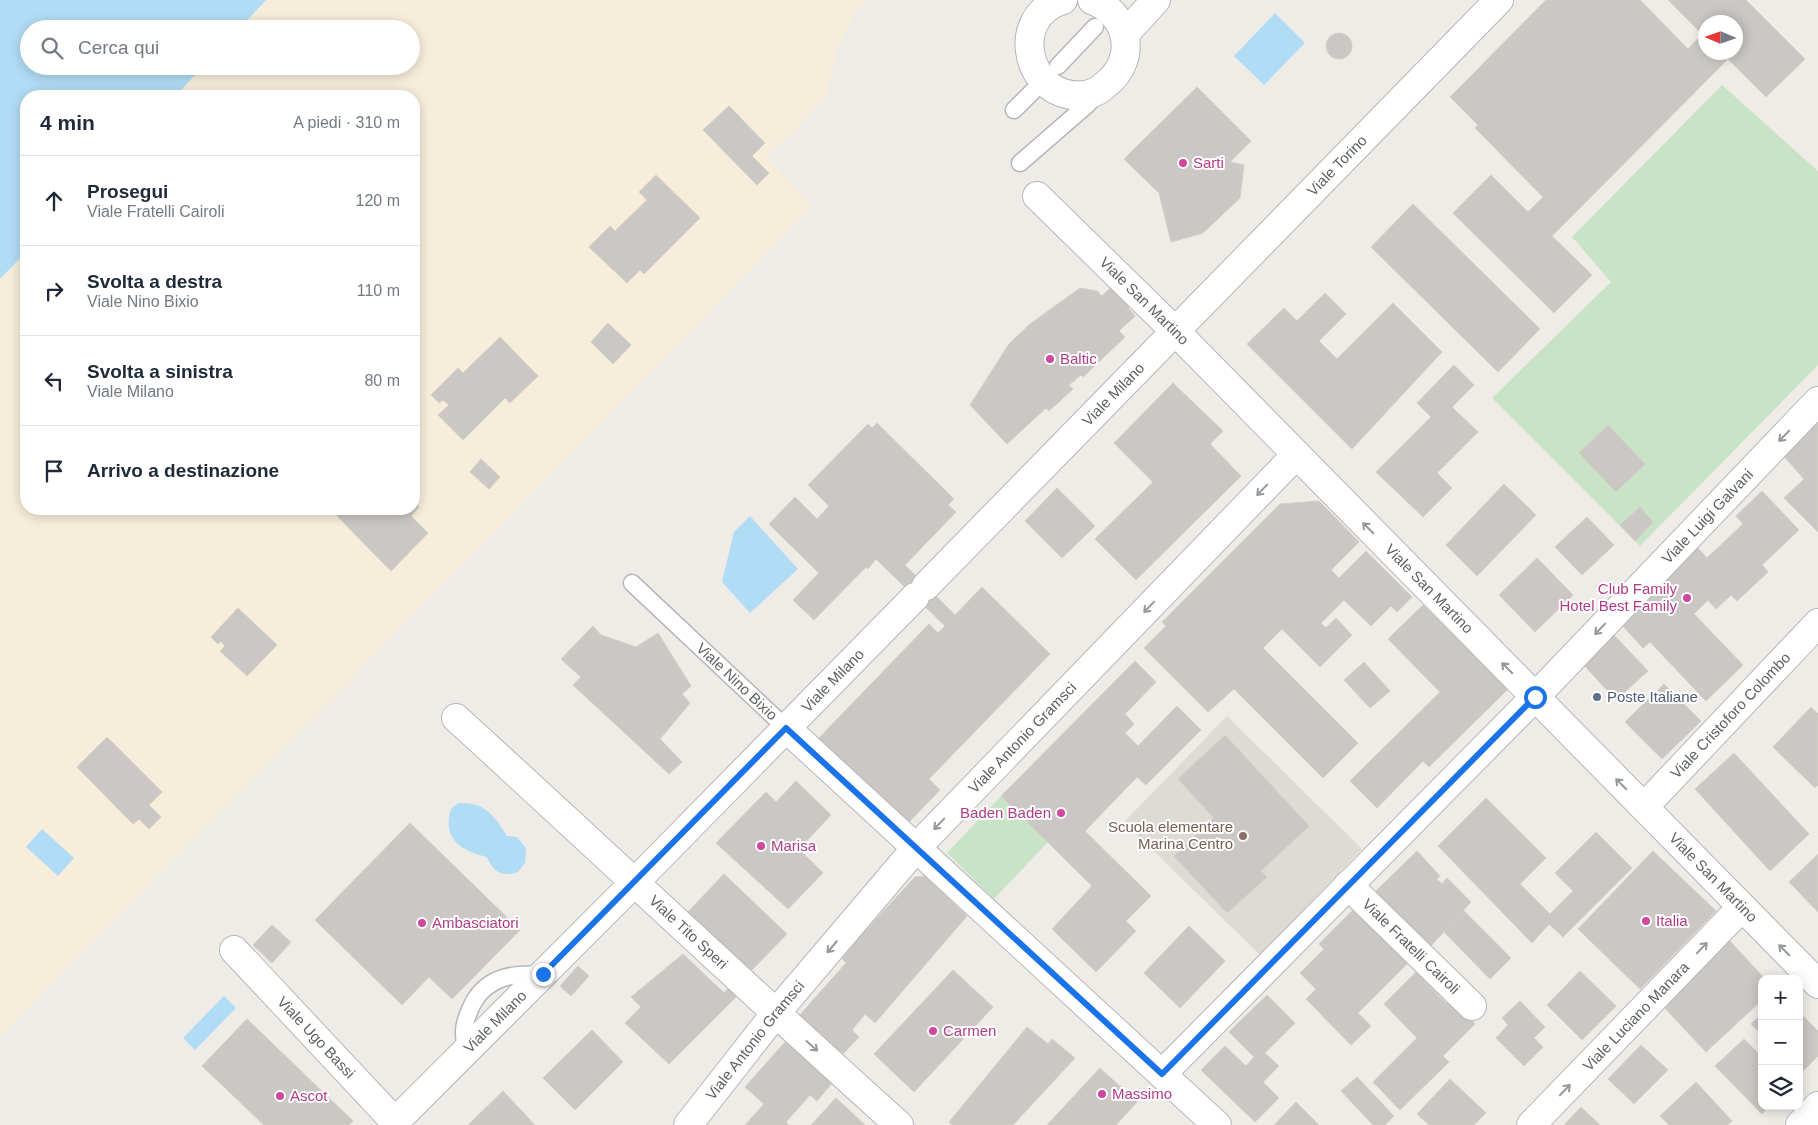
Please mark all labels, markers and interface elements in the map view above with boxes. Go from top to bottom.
north arrow [1698,15,1743,60]
search box [20,20,420,75]
icon: search [38,34,66,62]
text: Cerca qui [78,37,159,58]
text: 4 min [40,111,95,134]
text: A piedi · 310 m [293,114,400,131]
street label: Viale Torino [1303,131,1370,199]
place label: Sarti [1193,154,1224,171]
marker: Sarti [1177,157,1189,169]
text: Prosegui [87,181,168,202]
icon: ahead [40,187,68,215]
text: 120 m [356,192,400,209]
text: Viale Fratelli Cairoli [87,203,225,220]
street label: Viale San Martino [1096,253,1193,348]
text: Svolta a destra [87,271,222,292]
icon: right [40,277,68,305]
text: 110 m [357,282,400,299]
text: Viale Nino Bixio [87,293,199,310]
place label: Baltic [1060,350,1097,367]
marker: Baltic [1044,353,1056,365]
street label: Viale Milano [1078,359,1148,429]
text: Svolta a sinistra [87,361,233,382]
icon: left [40,367,68,395]
text: 80 m [364,372,400,389]
text: Viale Milano [87,383,174,400]
one-way arrow [1778,430,1790,442]
icon: arrive [40,457,68,485]
text: Arrivo a destinazione [87,460,279,481]
street label: Viale Luigi Galvani [1658,465,1756,567]
one-way arrow [1256,484,1269,496]
one-way arrow [1362,521,1374,534]
street label: Viale San Martino [1382,540,1477,637]
place label: Club Family Hotel Best Family [1559,580,1677,614]
marker: Club Family Hotel Best Family [1681,592,1693,604]
one-way arrow [1143,601,1155,613]
one-way arrow [1594,623,1606,635]
street label: Viale Nino Bixio [693,639,781,723]
street label: Viale Milano [798,645,867,715]
street label: Viale Cristoforo Colombo [1667,649,1794,781]
one-way arrow [1501,663,1513,675]
street label: Viale Antonio Gramsci [965,679,1079,796]
route start [1524,686,1547,709]
place label: Poste Italiane [1607,688,1698,705]
marker: Poste Italiane [1591,691,1603,703]
one-way arrow [1615,778,1627,790]
place label: Baden Baden [960,804,1051,821]
marker: Baden Baden [1055,807,1067,819]
one-way arrow [933,818,945,830]
place label: Scuola elementare Marina Centro [1108,818,1233,852]
street label: Viale San Martino [1666,829,1761,925]
marker: Scuola elementare Marina Centro [1237,830,1249,842]
place label: Marisa [771,837,817,854]
marker: Marisa [755,840,767,852]
street label: Viale Tito Speri [646,891,731,972]
street label: Viale Fratelli Cairoli [1359,895,1463,997]
place label: Italia [1656,912,1688,929]
place label: Ambasciatori [432,914,519,931]
marker: Italia [1640,915,1652,927]
marker: Ambasciatori [416,917,428,929]
one-way arrow [827,940,838,953]
one-way arrow [1696,942,1708,954]
one-way arrow [1778,943,1790,956]
street label: Viale Luciano Manara [1579,958,1693,1074]
route end [532,963,555,986]
map controls [1758,975,1803,1110]
button: + [1758,975,1803,1020]
street label: Viale Antonio Gramsci [702,977,807,1103]
street label: Viale Milano [460,987,530,1056]
street label: Viale Ugo Bassi [274,993,359,1082]
button: − [1758,1020,1803,1065]
place label: Carmen [943,1022,996,1039]
marker: Carmen [927,1025,939,1037]
one-way arrow [805,1040,818,1052]
button: layers [1758,1065,1803,1110]
one-way arrow [1559,1084,1571,1096]
place label: Massimo [1112,1085,1172,1102]
place label: Ascot [290,1087,328,1104]
marker: Massimo [1096,1088,1108,1100]
marker: Ascot [274,1090,286,1102]

